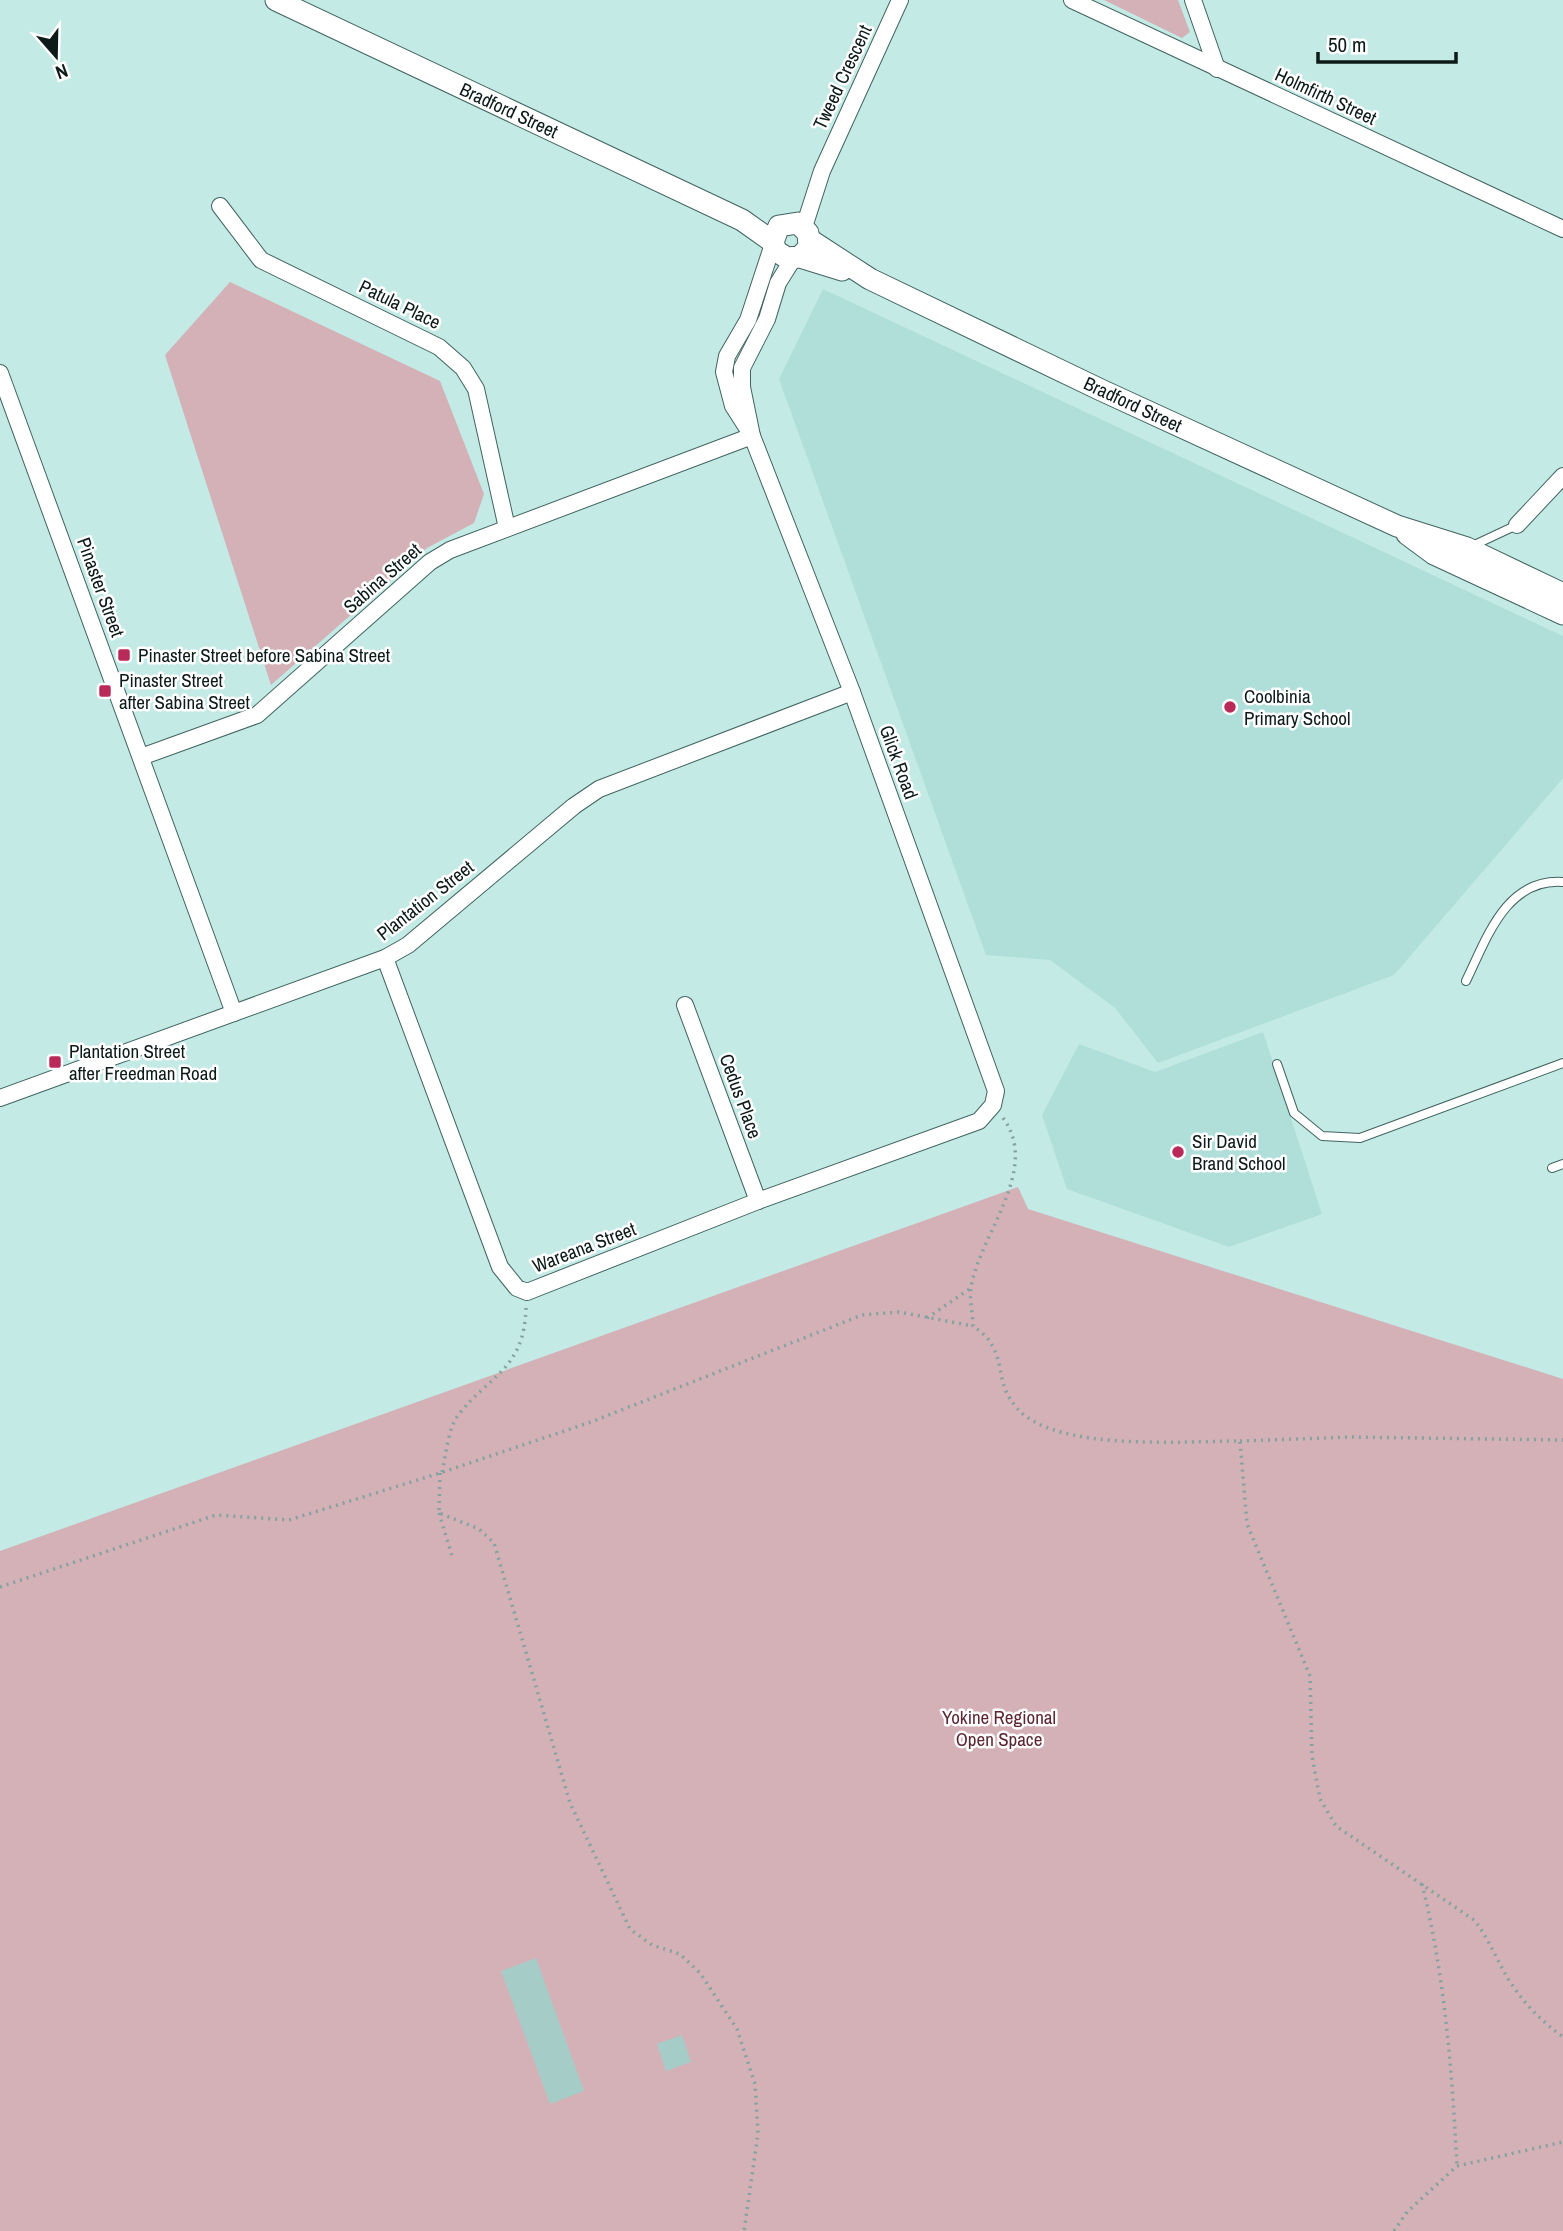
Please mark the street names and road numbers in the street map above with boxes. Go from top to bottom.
street label: Tweed Crescent [806,20,878,134]
street label: Holmfirth Street [1271,61,1382,131]
street label: Bradford Street [456,76,563,144]
street label: Patula Place [355,273,445,335]
street label: Bradford Street [1080,370,1187,438]
street label: Pinaster Street [71,534,131,641]
street label: Sabina Street [338,536,427,619]
street label: Glick Road [874,721,924,803]
street label: Plantation Street [371,854,479,946]
street label: Cedus Place [714,1050,768,1142]
street label: Wareana Street [529,1215,640,1279]

